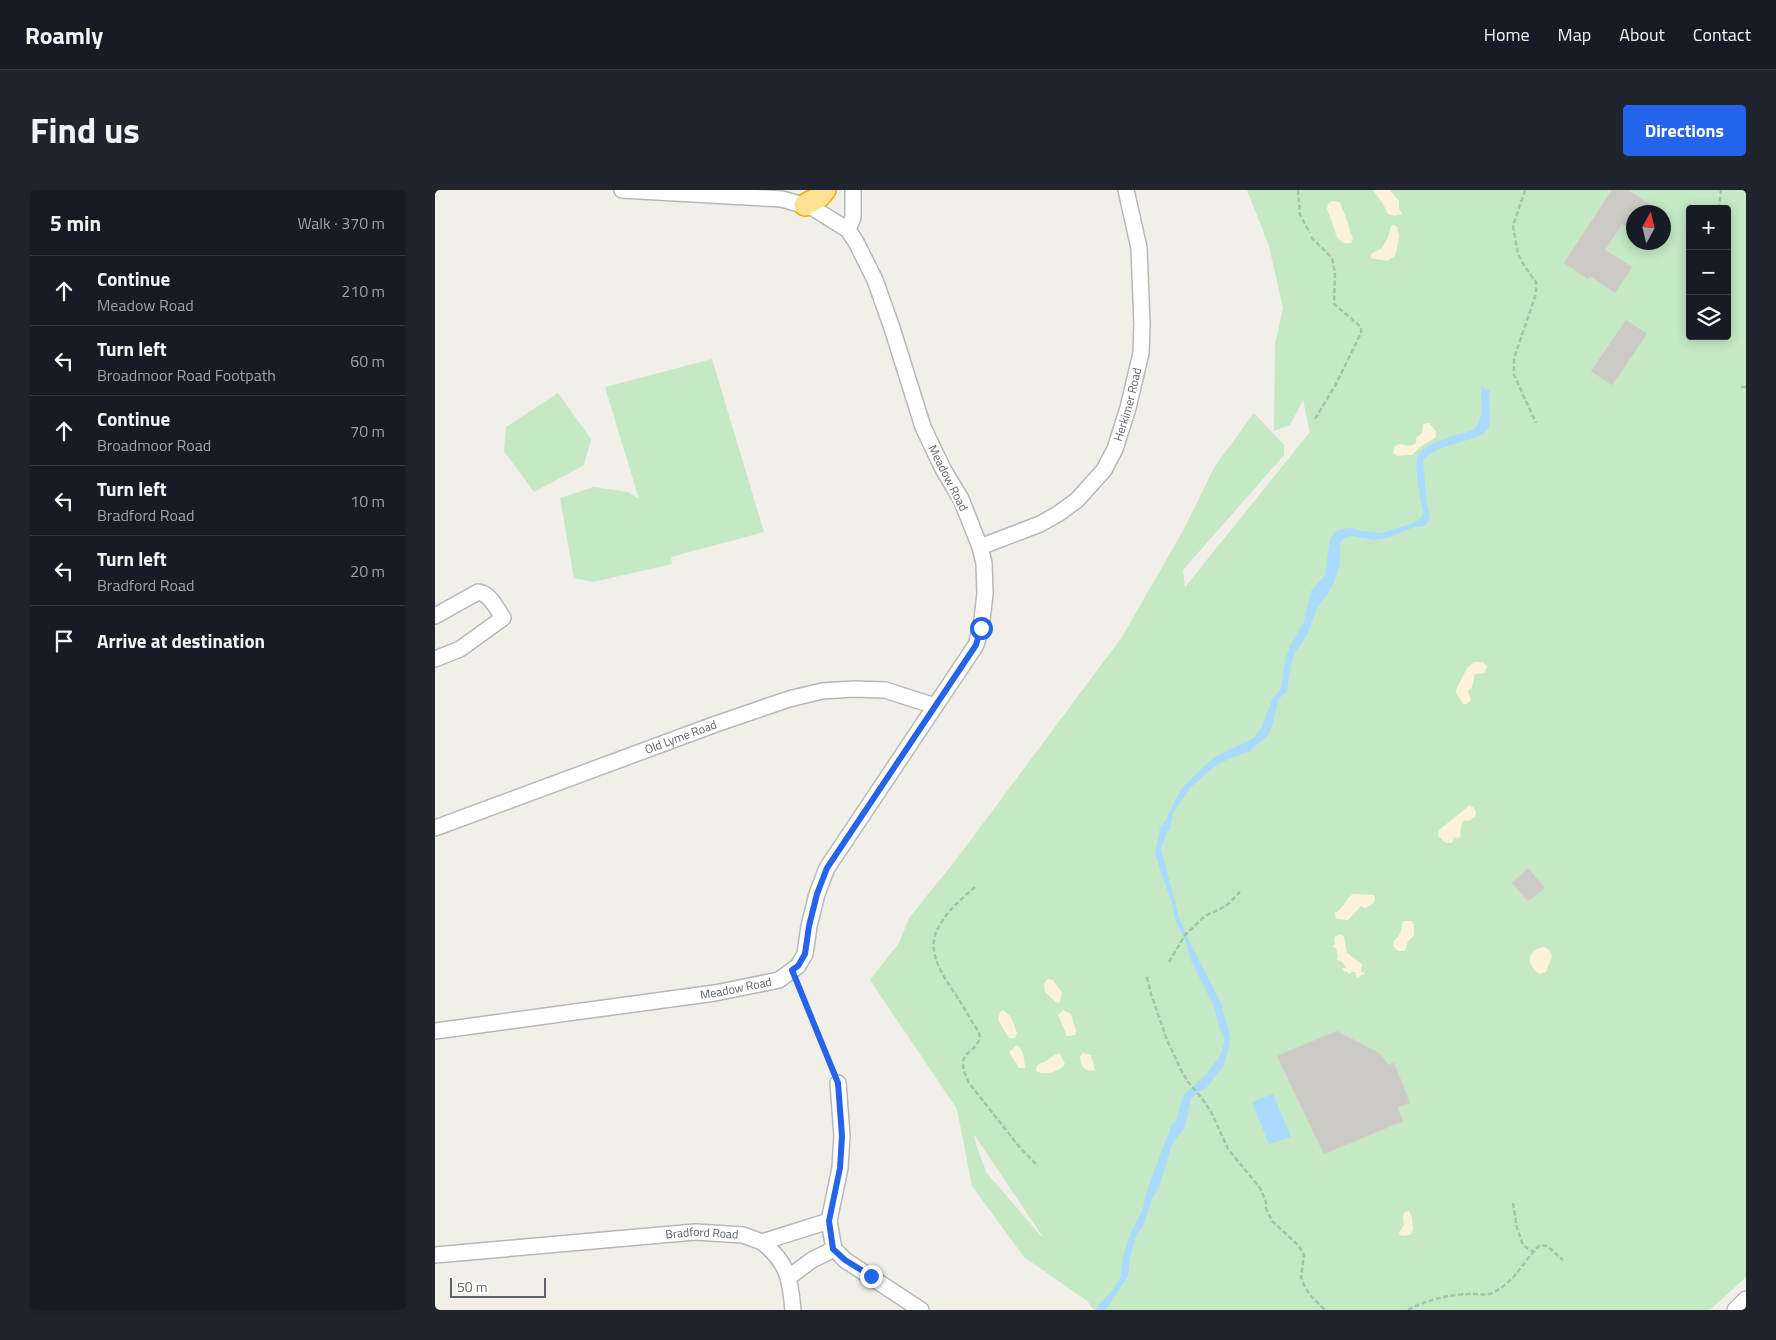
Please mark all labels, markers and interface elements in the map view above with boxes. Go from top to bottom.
text: Roamly [25,17,103,53]
text: Home [1484,21,1530,48]
text: Map [1558,21,1591,48]
text: About [1619,21,1665,48]
text: Contact [1693,21,1751,48]
text: Find us [30,103,140,157]
button: Directions [1623,105,1746,156]
north arrow [1626,205,1671,250]
map controls [1686,205,1731,340]
button: + [1686,205,1731,250]
text: 5 min [50,207,101,239]
text: Walk · 370 m [297,211,385,235]
button: − [1686,250,1731,295]
text: Continue [97,264,170,293]
icon: ahead [50,277,78,305]
text: 210 m [341,279,385,303]
text: Meadow Road [97,293,194,317]
button: layers [1686,295,1731,340]
text: Turn left [97,334,167,363]
icon: left [50,347,78,375]
text: 60 m [350,349,385,373]
text: Broadmoor Road Footpath [97,363,276,387]
street label: Herkimer Road [1108,366,1146,443]
text: Continue [97,404,170,433]
icon: ahead [50,417,78,445]
text: 70 m [350,419,385,443]
text: Broadmoor Road [97,433,211,457]
street label: Meadow Road [924,441,973,514]
text: Turn left [97,474,167,503]
icon: left [50,487,78,515]
text: 10 m [350,489,385,513]
text: Bradford Road [97,503,194,527]
text: Turn left [97,544,167,573]
icon: left [50,557,78,585]
text: 20 m [350,559,385,583]
text: Bradford Road [97,573,194,597]
route start [970,617,993,640]
text: Arrive at destination [97,626,265,655]
icon: arrive [50,627,78,655]
street label: Old Lyme Road [642,715,719,759]
street label: Meadow Road [699,972,773,1004]
street label: Bradford Road [665,1222,739,1244]
route end [860,1265,883,1288]
scale bar [450,1275,546,1298]
text: 50 m [457,1276,487,1297]

